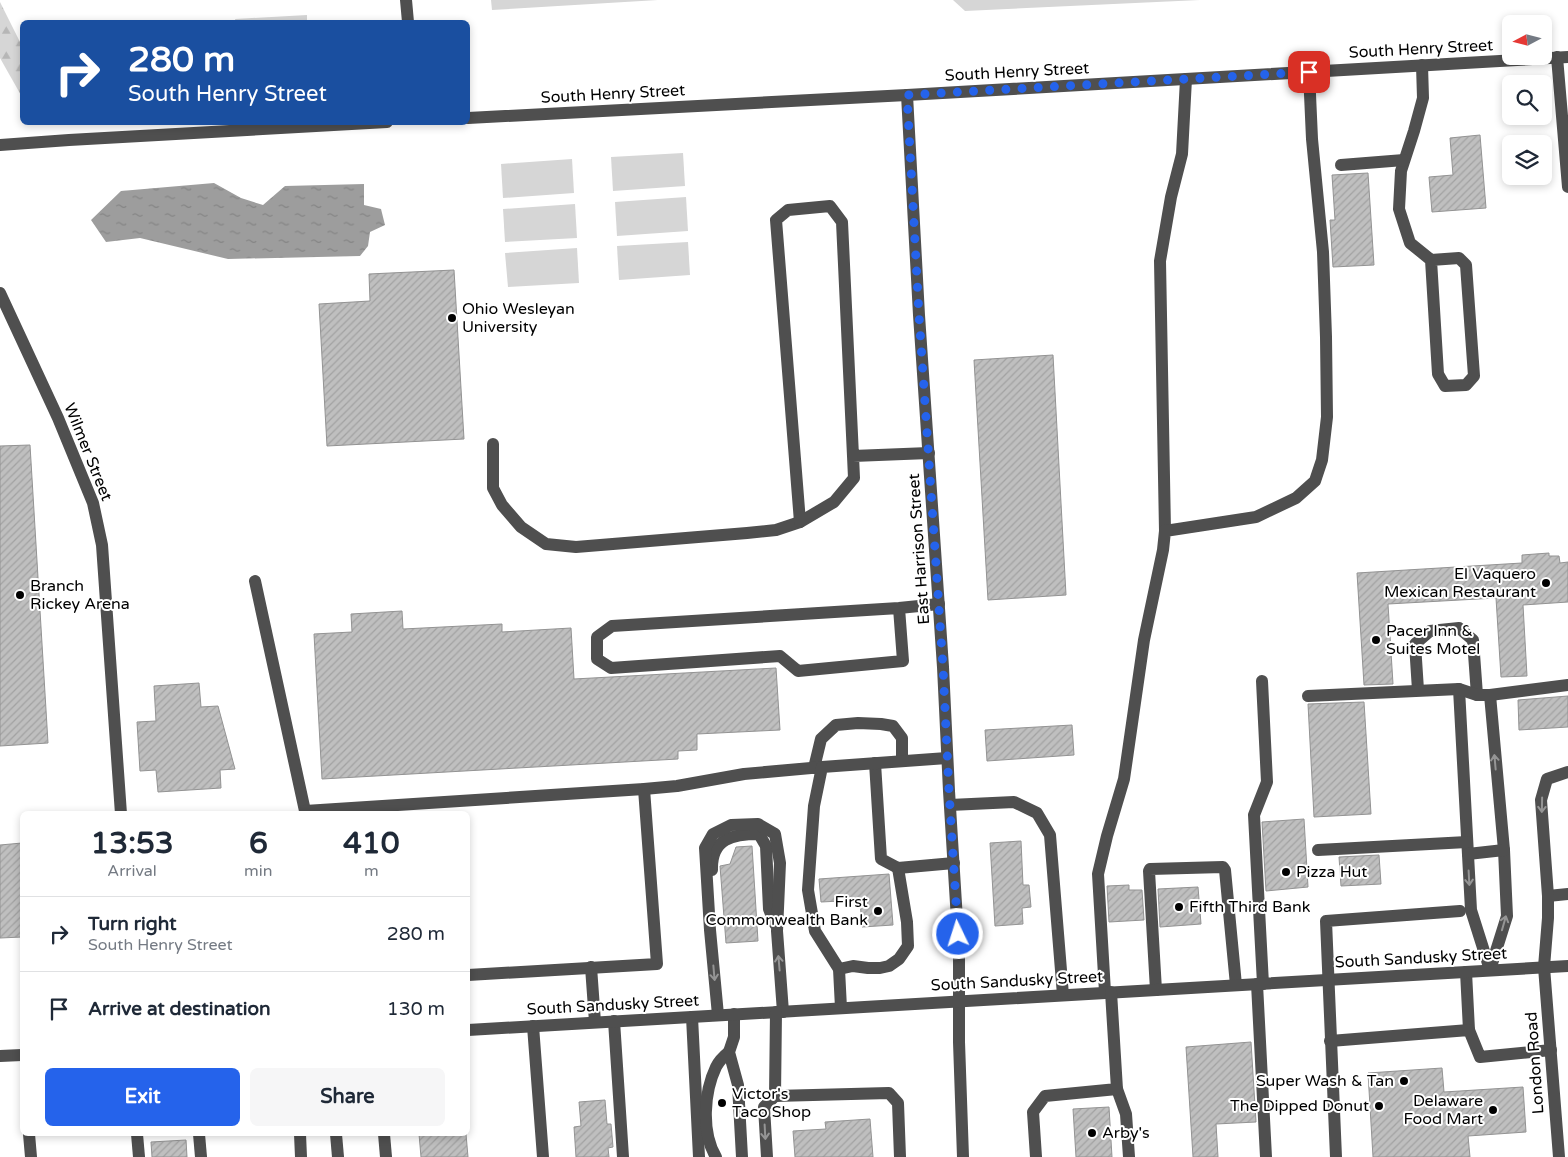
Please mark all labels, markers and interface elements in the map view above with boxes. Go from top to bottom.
north arrow [1502,15,1552,65]
map controls [1502,15,1552,185]
street label: South Henry Street [1348,35,1494,63]
text: 280 m [128,39,235,81]
icon: right [45,40,110,105]
pin [1288,51,1330,93]
street label: South Henry Street [944,58,1090,86]
icon: arrive [1295,58,1323,86]
button: search [1502,75,1552,125]
street label: South Henry Street [540,80,686,108]
text: South Henry Street [128,81,327,107]
button: layers [1502,135,1552,185]
place label: Ohio Wesleyan University [462,299,575,337]
marker: Ohio Wesleyan University [446,312,458,324]
street label: Wilmer Street [59,400,117,504]
street label: East Harrison Street [904,473,934,625]
place label: El Vaquero Mexican Restaurant [1384,564,1536,602]
place label: Branch Rickey Arena [30,576,130,614]
marker: El Vaquero Mexican Restaurant [1540,577,1552,589]
marker: Branch Rickey Arena [14,589,26,601]
place label: Pacer Inn & Suites Motel [1386,621,1480,659]
marker: Pacer Inn & Suites Motel [1370,634,1382,646]
one-way arrow [1491,754,1500,770]
one-way arrow [1537,797,1547,813]
text: 13:53 [90,825,174,862]
text: 6 [249,825,268,862]
text: 410 [343,825,400,862]
text: Arrival [107,861,157,881]
text: min [244,861,273,881]
text: m [364,861,379,881]
place label: Pizza Hut [1296,862,1367,882]
marker: Pizza Hut [1280,866,1292,878]
one-way arrow [1465,869,1474,885]
place label: First Commonwealth Bank [706,892,868,930]
place label: Fifth Third Bank [1189,897,1311,917]
marker: Fifth Third Bank [1173,901,1185,913]
marker: First Commonwealth Bank [872,905,884,917]
position arrow [931,907,983,959]
text: Turn right [88,913,176,935]
one-way arrow [1500,916,1510,932]
icon: right [45,920,73,948]
text: 280 m [387,923,445,945]
text: South Henry Street [88,935,233,955]
street label: South Sandusky Street [1334,943,1508,973]
one-way arrow [774,955,783,971]
one-way arrow [709,964,718,980]
street label: South Sandusky Street [930,966,1104,996]
street label: South Sandusky Street [526,990,700,1020]
icon: arrive [45,995,73,1023]
text: Arrive at destination [88,998,271,1020]
text: 130 m [387,998,445,1020]
street label: London Road [1521,1011,1549,1115]
button: Exit [45,1068,240,1126]
button: Share [250,1068,445,1126]
place label: Super Wash & Tan [1256,1071,1394,1091]
marker: Super Wash & Tan [1398,1075,1410,1087]
place label: Victor's Taco Shop [732,1084,811,1122]
place label: Delaware Food Mart [1404,1091,1483,1129]
place label: The Dipped Donut [1230,1096,1369,1116]
marker: Victor's Taco Shop [716,1097,728,1109]
marker: The Dipped Donut [1373,1100,1385,1112]
marker: Delaware Food Mart [1487,1104,1499,1116]
place label: Arby's [1102,1123,1150,1143]
one-way arrow [761,1124,770,1140]
marker: Arby's [1086,1127,1098,1139]

